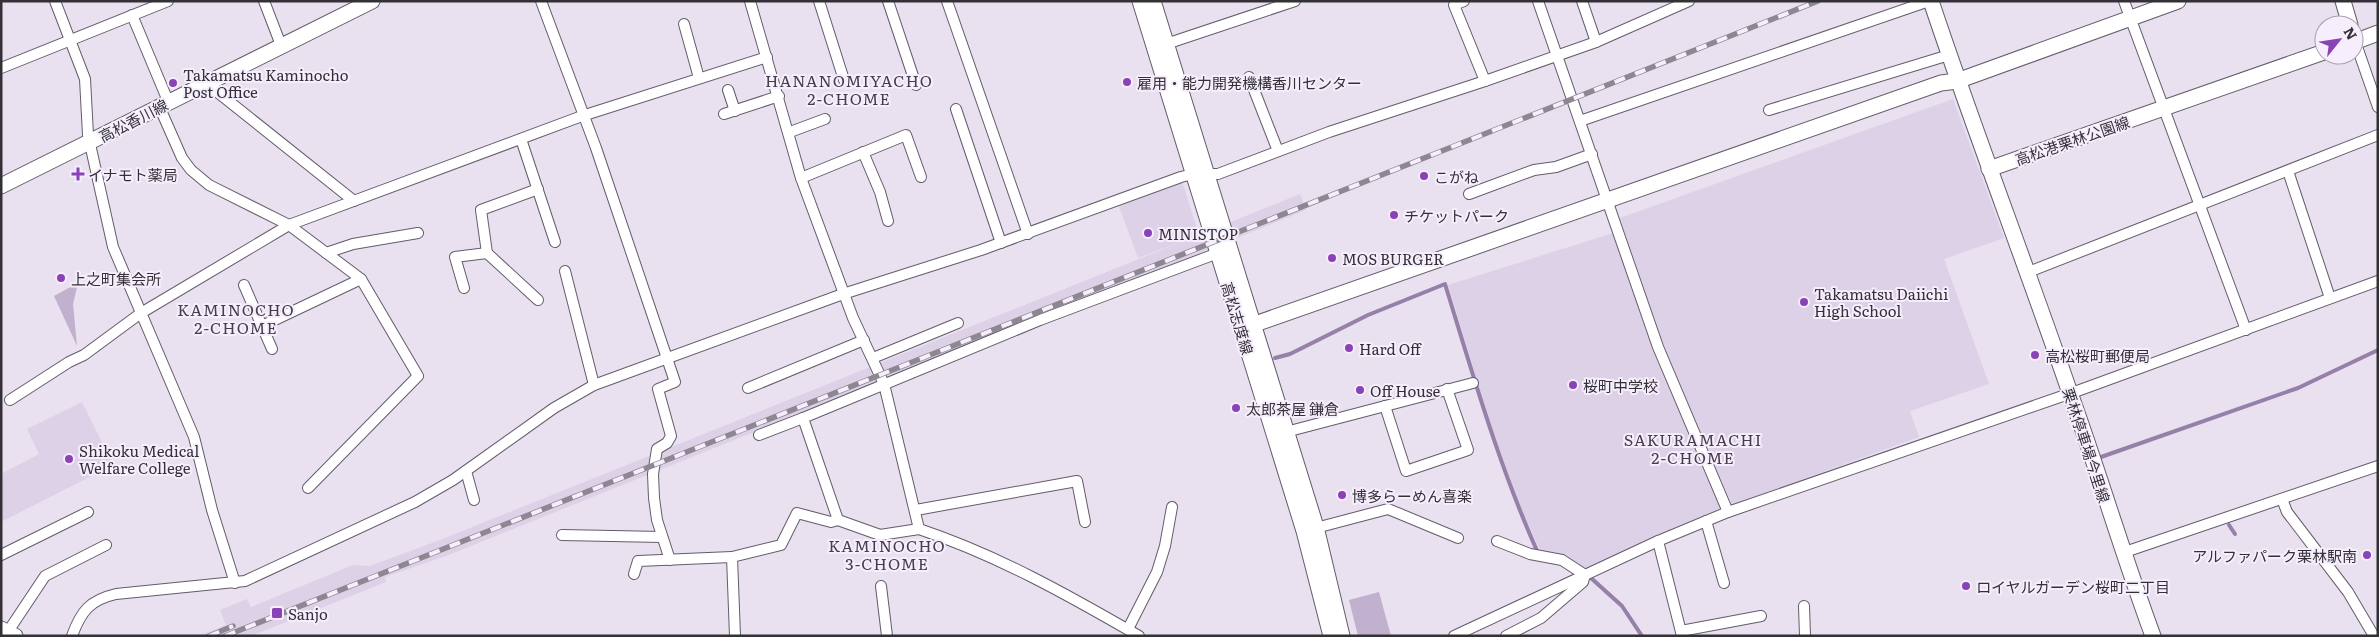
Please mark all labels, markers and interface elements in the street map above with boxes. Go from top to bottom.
north arrow [2314,15,2364,65]
text: N [2340,23,2363,43]
place label: Takamatsu Kaminocho Post Office [183,63,349,103]
district label: HANANOMIYACHO 2-CHOME [765,68,933,110]
place label: 雇用・能力開発機構香川センター [1137,71,1362,94]
marker: 雇用・能力開発機構香川センター [1121,76,1133,88]
marker: Takamatsu Kaminocho Post Office [167,77,179,89]
street label: 高松香川線 [94,93,172,147]
street label: 高松港栗林公園線 [2012,110,2132,170]
place label: イナモト薬局 [88,163,178,186]
place label: こがね [1434,165,1479,188]
marker: イナモト薬局 [72,168,84,180]
marker: こがね [1418,170,1430,182]
place label: チケットパーク [1404,204,1509,227]
marker: チケットパーク [1388,209,1400,221]
place label: MINISTOP [1158,222,1238,245]
marker: MINISTOP [1142,227,1154,239]
place label: MOS BURGER [1342,247,1444,270]
marker: MOS BURGER [1326,252,1338,264]
place label: 上之町集会所 [71,267,161,290]
marker: 上之町集会所 [55,272,67,284]
street label: 高松志度線 [1216,279,1260,357]
place label: Takamatsu Daiichi High School [1814,282,1948,322]
marker: Takamatsu Daiichi High School [1798,296,1810,308]
district label: KAMINOCHO 2-CHOME [177,297,295,339]
place label: Hard Off [1359,337,1422,360]
marker: Hard Off [1343,342,1355,354]
place label: 高松桜町郵便局 [2045,344,2150,367]
marker: 高松桜町郵便局 [2029,349,2041,361]
place label: 桜町中学校 [1583,374,1658,397]
place label: Off House [1370,379,1441,402]
marker: 桜町中学校 [1567,379,1579,391]
marker: Off House [1354,384,1366,396]
street label: 栗林停車場今里線 [2058,384,2116,506]
place label: 太郎茶屋 鎌倉 [1246,397,1339,420]
marker: 太郎茶屋 鎌倉 [1230,402,1242,414]
district label: SAKURAMACHI 2-CHOME [1624,427,1762,469]
place label: Shikoku Medical Welfare College [79,439,199,479]
marker: Shikoku Medical Welfare College [63,453,75,465]
place label: 博多らーめん喜楽 [1352,484,1472,507]
marker: 博多らーめん喜楽 [1336,489,1348,501]
district label: KAMINOCHO 3-CHOME [828,533,946,575]
place label: アルファパーク栗林駅南 [2192,544,2357,567]
marker: アルファパーク栗林駅南 [2361,549,2373,561]
place label: ロイヤルガーデン桜町二丁目 [1976,575,2170,598]
marker: ロイヤルガーデン桜町二丁目 [1960,580,1972,592]
place label: Sanjo [288,602,328,625]
marker: Sanjo [270,606,284,620]

